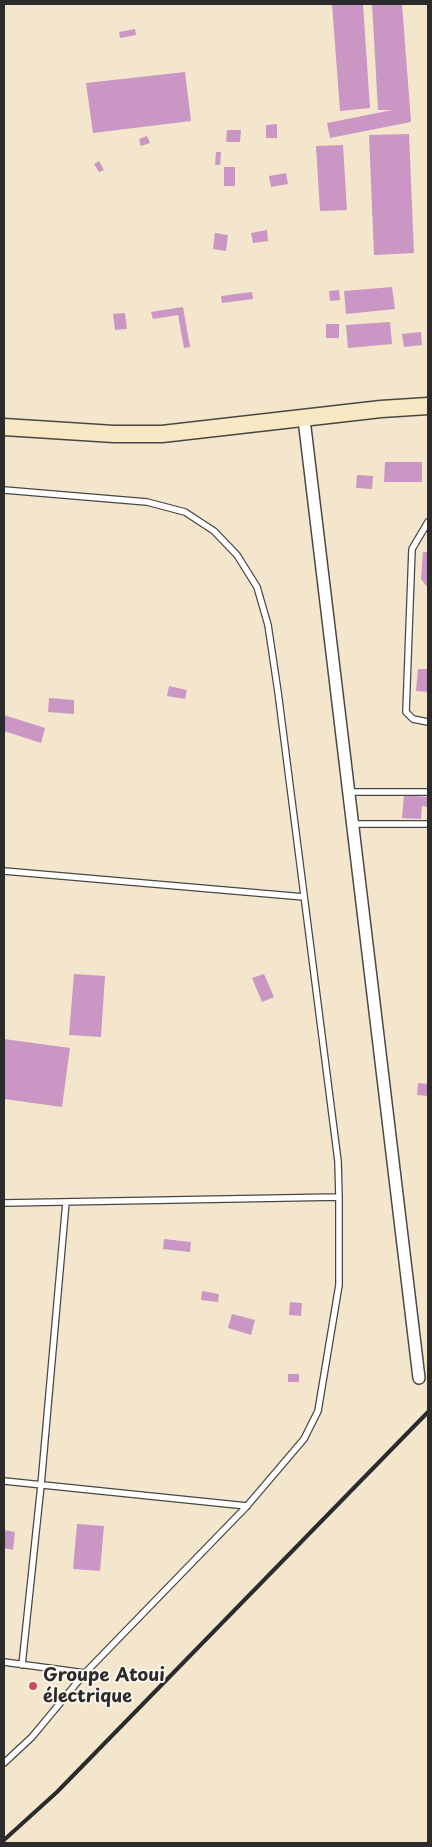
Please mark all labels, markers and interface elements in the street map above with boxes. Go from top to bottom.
place label: Groupe Atoui électrique [43,1665,165,1708]
marker: Groupe Atoui électrique [27,1680,39,1692]

